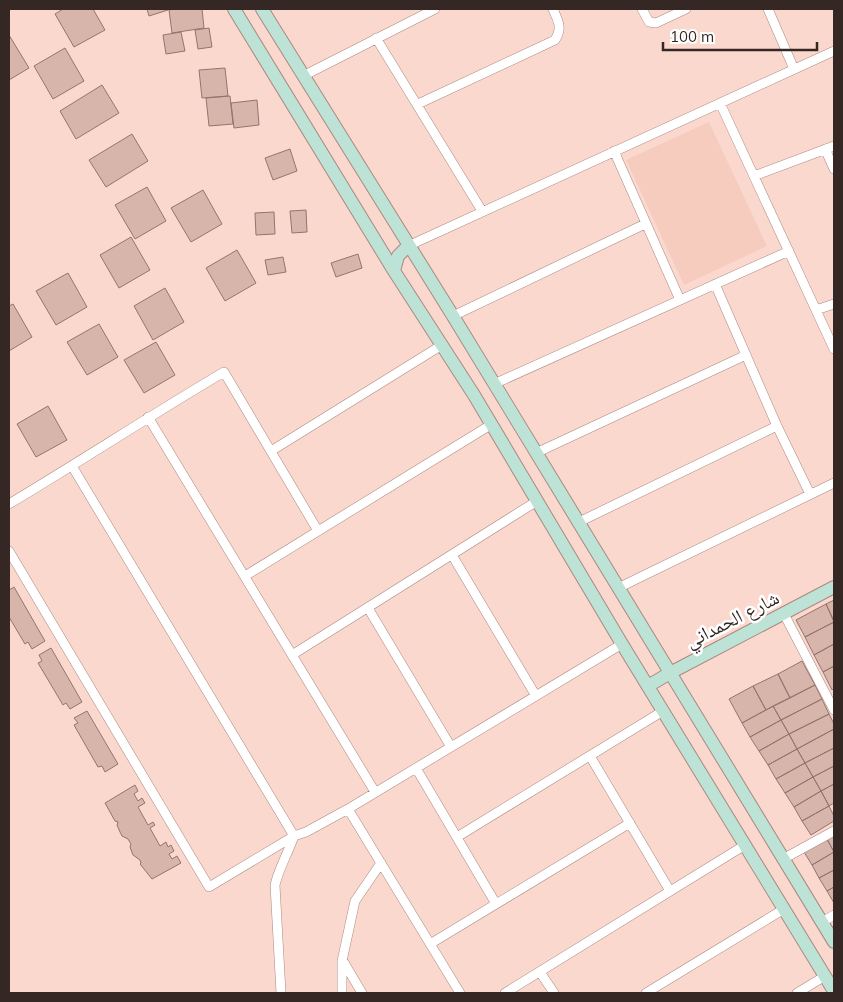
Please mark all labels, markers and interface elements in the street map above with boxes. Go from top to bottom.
scale bar [663,20,817,52]
text: 100 m [670,27,714,46]
street label: شارع الحمداني [681,585,785,656]

